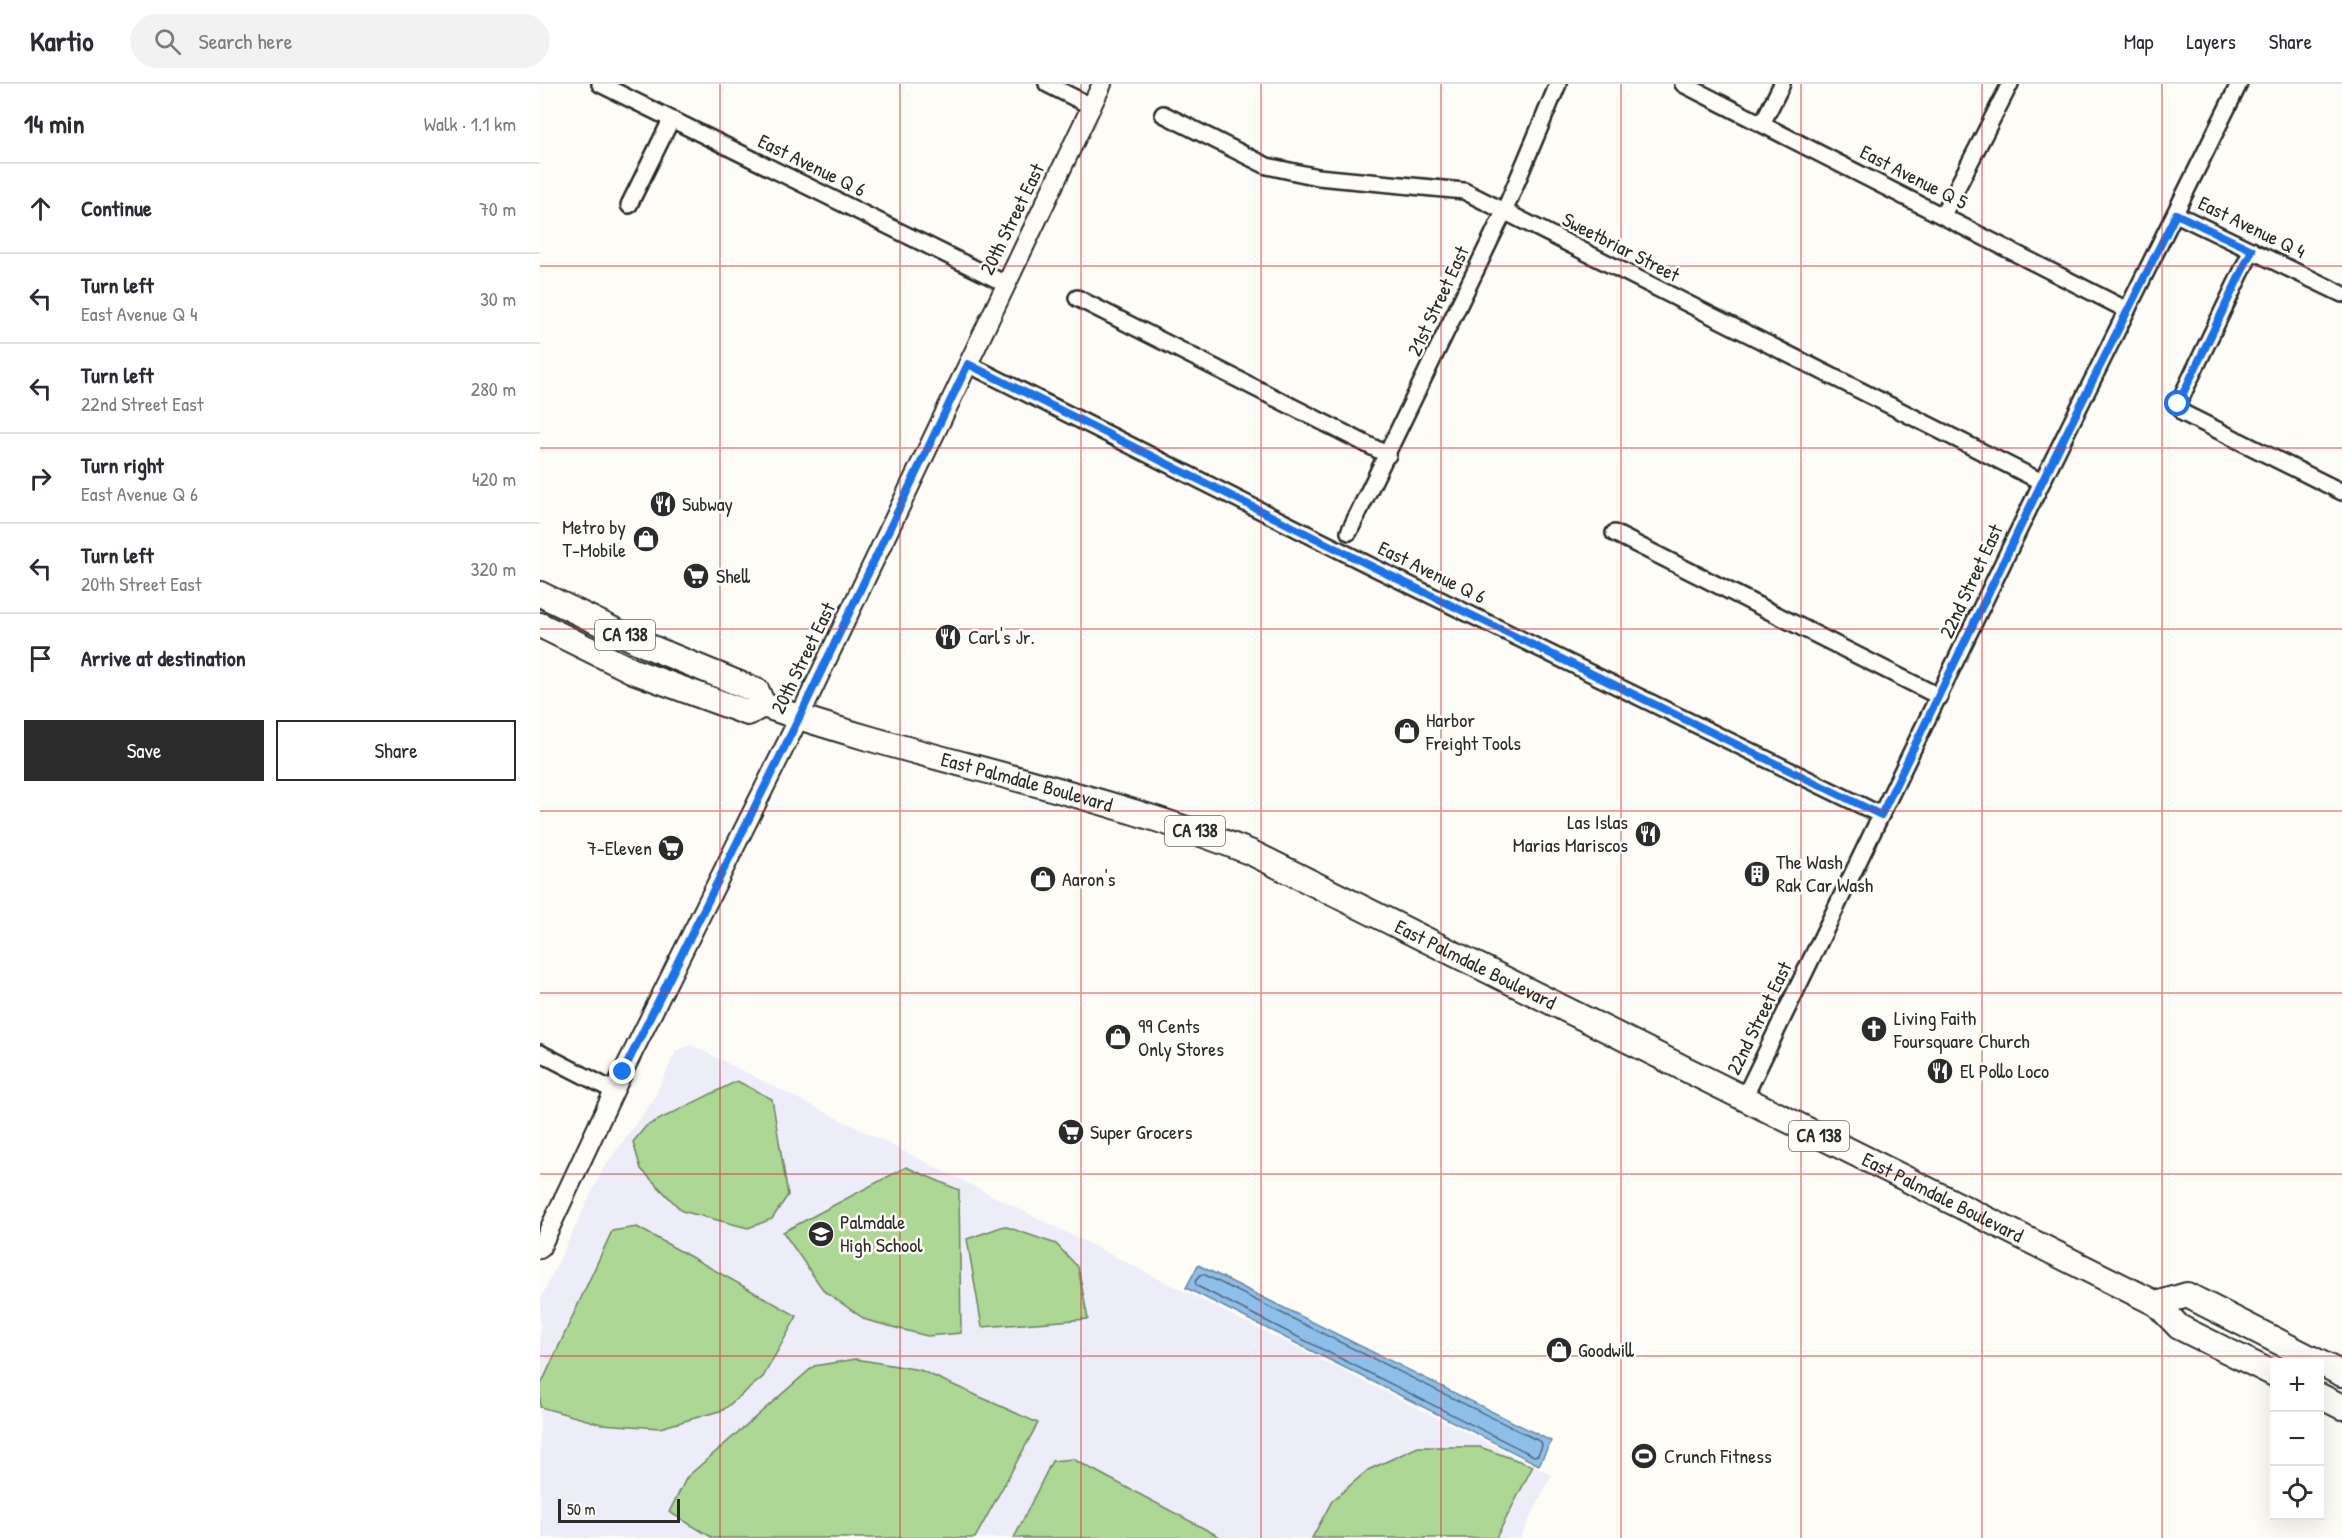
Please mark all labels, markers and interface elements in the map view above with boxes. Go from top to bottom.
search box [130,14,550,68]
text: Kartio [30,22,94,60]
icon: search [151,25,184,58]
text: Search here [199,26,293,56]
text: Map [2124,27,2153,56]
text: Layers [2186,27,2236,56]
text: Share [2269,27,2312,56]
text: 14 min [24,106,84,141]
text: Walk · 1.1 km [424,110,516,137]
street label: East Avenue Q 6 [754,127,871,202]
street label: East Avenue Q 5 [1856,138,1973,215]
street label: 20th Street East [973,158,1051,279]
street label: East Avenue Q 4 [2194,189,2310,264]
icon: ahead [24,192,57,225]
text: Continue [81,193,152,223]
text: 70 m [479,195,516,222]
street label: Sweetbriar Street [1558,205,1686,288]
street label: 21st Street East [1400,241,1475,360]
text: Turn left [81,270,154,300]
icon: left [24,282,57,315]
text: 30 m [480,285,516,312]
text: East Avenue Q 4 [81,300,197,327]
text: Turn left [81,360,154,390]
icon: left [24,372,57,405]
text: 280 m [471,375,516,402]
text: 22nd Street East [81,390,204,417]
route start [2164,390,2190,416]
text: Turn right [81,450,164,480]
icon: right [24,462,57,495]
text: 420 m [472,465,516,492]
text: East Avenue Q 6 [81,480,198,507]
restaurant icon: Subway [648,489,678,519]
place label: Subway [682,490,733,517]
place label: Metro by T-Mobile [562,513,626,563]
street label: 22nd Street East [1932,519,2009,642]
shop icon: Metro by T-Mobile [631,524,661,554]
street label: East Avenue Q 6 [1374,534,1491,609]
text: Turn left [81,540,154,570]
icon: left [24,552,57,585]
text: 320 m [471,555,516,582]
supermarket icon: Shell [681,561,711,591]
place label: Shell [716,562,751,589]
text: 20th Street East [81,570,202,597]
street label: 20th Street East [764,597,842,718]
road number: CA 138 [595,620,655,650]
restaurant icon: Carl's Jr. [933,622,963,652]
place label: Carl's Jr. [968,623,1035,650]
icon: arrive [24,642,57,675]
text: Arrive at destination [81,643,246,673]
place label: Harbor Freight Tools [1425,706,1521,756]
shop icon: Harbor Freight Tools [1392,716,1422,746]
button: Save [24,720,264,781]
button: Share [276,720,516,781]
street label: East Palmdale Boulevard [938,745,1116,818]
place label: Las Islas Marias Mariscos [1513,808,1628,858]
road number: CA 138 [1165,816,1225,846]
restaurant icon: Las Islas Marias Mariscos [1633,819,1663,849]
supermarket icon: 7-Eleven [656,833,686,863]
place label: 7-Eleven [587,834,652,861]
place label: The Wash Rak Car Wash [1776,848,1873,898]
building icon: The Wash Rak Car Wash [1742,859,1772,889]
shop icon: Aaron's [1028,864,1058,894]
place label: Aaron's [1062,865,1116,892]
street label: East Palmdale Boulevard [1391,912,1561,1015]
street label: 22nd Street East [1720,956,1798,1079]
place label: Living Faith Foursquare Church [1893,1004,2030,1054]
place label: 99 Cents Only Stores [1138,1012,1224,1062]
church icon: Living Faith Foursquare Church [1859,1014,1889,1044]
shop icon: 99 Cents Only Stores [1103,1022,1133,1052]
restaurant icon: El Pollo Loco [1925,1056,1955,1086]
place label: El Pollo Loco [1960,1057,2049,1084]
route end [609,1058,635,1084]
supermarket icon: Super Grocers [1056,1117,1086,1147]
place label: Super Grocers [1090,1118,1193,1145]
road number: CA 138 [1789,1121,1849,1151]
street label: East Palmdale Boulevard [1858,1145,2028,1248]
place label: Palmdale High School [840,1208,923,1258]
school or university icon: Palmdale High School [806,1219,836,1249]
shop icon: Goodwill [1544,1335,1574,1365]
place label: Goodwill [1578,1336,1634,1363]
map controls [2270,1358,2324,1520]
button: + [2270,1358,2324,1412]
button: − [2270,1412,2324,1466]
sports icon: Crunch Fitness [1629,1441,1659,1471]
place label: Crunch Fitness [1664,1442,1772,1469]
button: locate [2270,1466,2324,1520]
scale bar [558,1496,680,1524]
text: 50 m [567,1498,596,1520]

